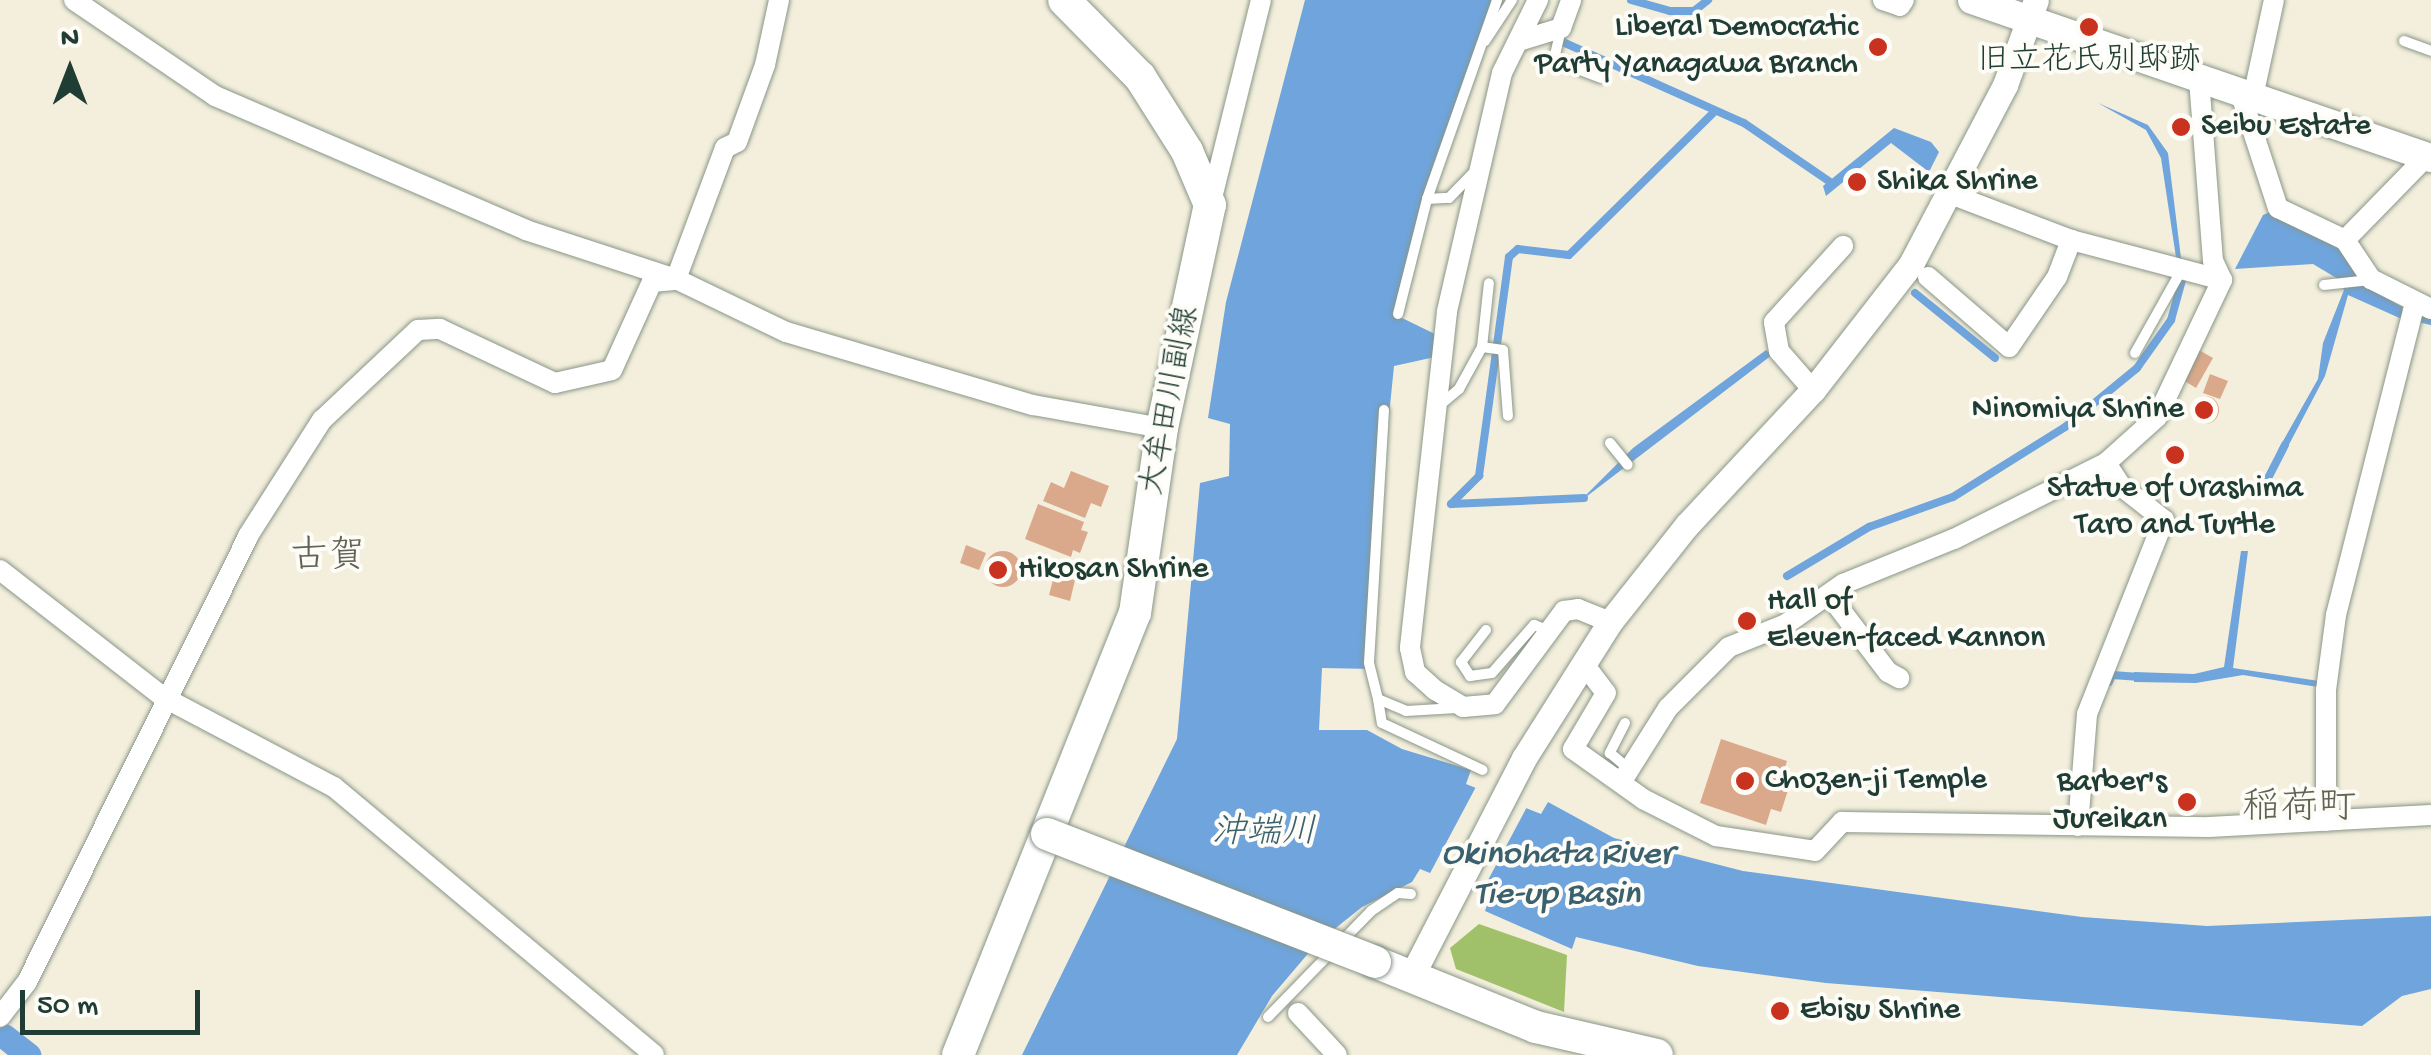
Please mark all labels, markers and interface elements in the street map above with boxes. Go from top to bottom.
place label: Liberal Democratic Party Yanagawa Branch [1534,10,1858,85]
marker: 旧立花氏別邸跡 [2078,16,2100,38]
north arrow [20,20,120,120]
text: N [61,23,79,56]
marker: Liberal Democratic Party Yanagawa Branch [1867,36,1889,58]
place label: 旧立花氏別邸跡 [1977,43,2201,81]
place label: Seibu Estate [2201,108,2371,146]
marker: Seibu Estate [2170,116,2192,138]
place label: Shika Shrine [1877,163,2038,201]
marker: Shika Shrine [1846,171,1868,193]
street label: 大牟田川副線 [1135,303,1209,499]
place label: Ninomiya Shrine [1972,391,2184,429]
marker: Ninomiya Shrine [2193,399,2215,421]
marker: Statue of Urashima Taro and Turtle [2164,444,2186,466]
place label: Statue of Urashima Taro and Turtle [2047,471,2303,546]
district label: 古賀 [290,537,366,583]
place label: Hikosan Shrine [1018,551,1208,589]
marker: Hikosan Shrine [987,559,1009,581]
place label: Hall of Eleven-faced Kannon [1767,584,2045,659]
marker: Hall of Eleven-faced Kannon [1736,610,1758,632]
place label: Chozen-ji Temple [1765,762,1987,800]
place label: Barber's Jureikan [2053,765,2167,840]
marker: Chozen-ji Temple [1734,770,1756,792]
district label: 稲荷町 [2242,788,2356,834]
marker: Barber's Jureikan [2176,791,2198,813]
water label: 沖端川 [1212,814,1316,856]
water label: Okinohata River Tie-up Basin [1441,835,1673,917]
scale bar [25,970,205,1032]
text: 50 m [37,990,98,1025]
place label: Ebisu Shrine [1800,992,1960,1030]
marker: Ebisu Shrine [1769,1000,1791,1022]

